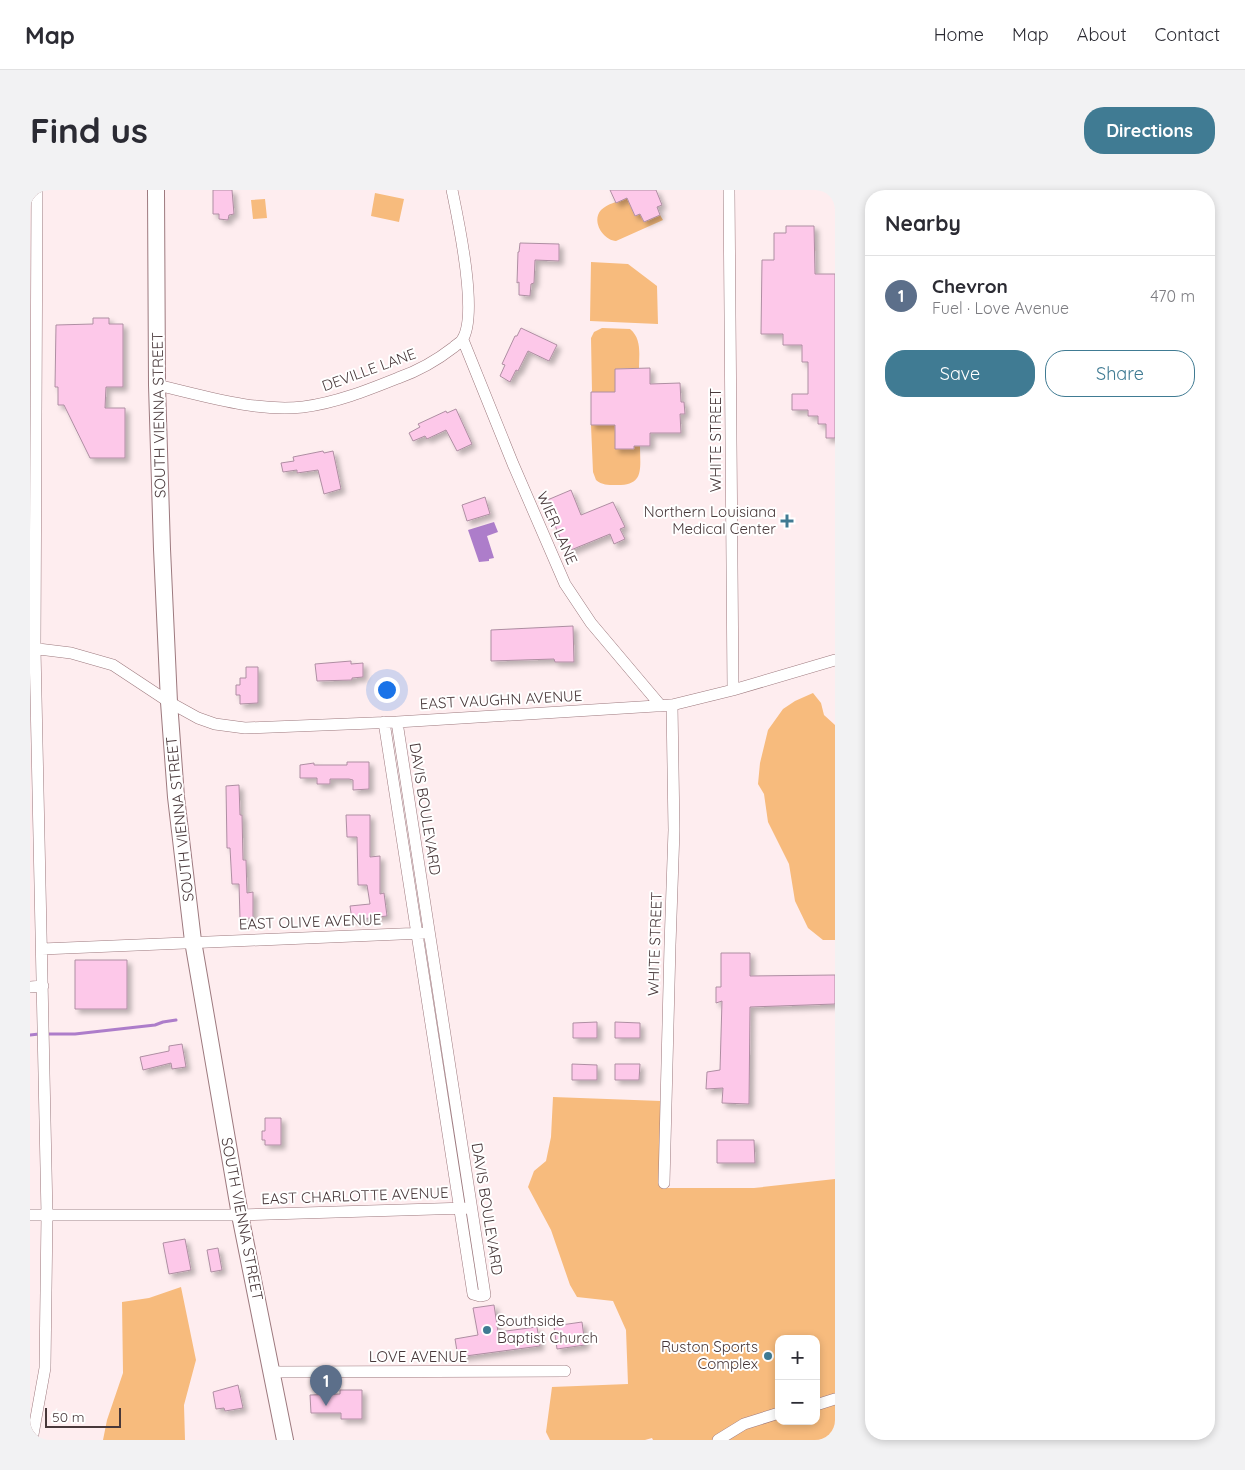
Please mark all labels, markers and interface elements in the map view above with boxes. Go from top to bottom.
text: Map [25,20,75,50]
text: Home [934,23,984,46]
text: Map [1012,23,1049,46]
text: About [1077,23,1127,46]
text: Contact [1155,23,1220,46]
button: Directions [1084,107,1215,154]
text: Find us [30,108,148,152]
text: Nearby [885,210,961,236]
text: Chevron [932,274,1008,298]
text: 1 [898,286,904,306]
text: 470 m [1150,286,1195,306]
text: Fuel · Love Avenue [932,298,1069,318]
street label: SOUTH VIENNA STREET [148,332,169,498]
street label: DEVILLE LANE [319,344,418,395]
button: Save [885,350,1035,397]
button: Share [1045,350,1195,397]
street label: WHITE STREET [706,388,725,492]
street label: WIER LANE [533,488,582,567]
place label: Northern Louisiana Medical Center [644,502,776,538]
marker: Northern Louisiana Medical Center [780,514,794,528]
your location [374,677,400,703]
street label: EAST VAUGHN AVENUE [419,686,583,713]
street label: SOUTH VIENNA STREET [161,735,198,903]
street label: DAVIS BOULEVARD [406,741,445,877]
street label: WHITE STREET [643,892,666,996]
street label: EAST OLIVE AVENUE [238,910,382,933]
street label: SOUTH VIENNA STREET [217,1136,268,1302]
street label: DAVIS BOULEVARD [468,1141,507,1277]
street label: EAST CHARLOTTE AVENUE [261,1183,449,1208]
place label: Southside Baptist Church [497,1311,598,1347]
marker: Southside Baptist Church [481,1324,493,1336]
map controls [775,1335,820,1425]
button: + [775,1335,820,1380]
place label: Ruston Sports Complex [661,1337,758,1373]
street label: LOVE AVENUE [369,1347,467,1366]
marker: Ruston Sports Complex [762,1350,774,1362]
pin: 1 [310,1365,342,1406]
button: − [775,1380,820,1425]
scale bar [45,1405,121,1428]
text: 50 m [52,1408,85,1426]

